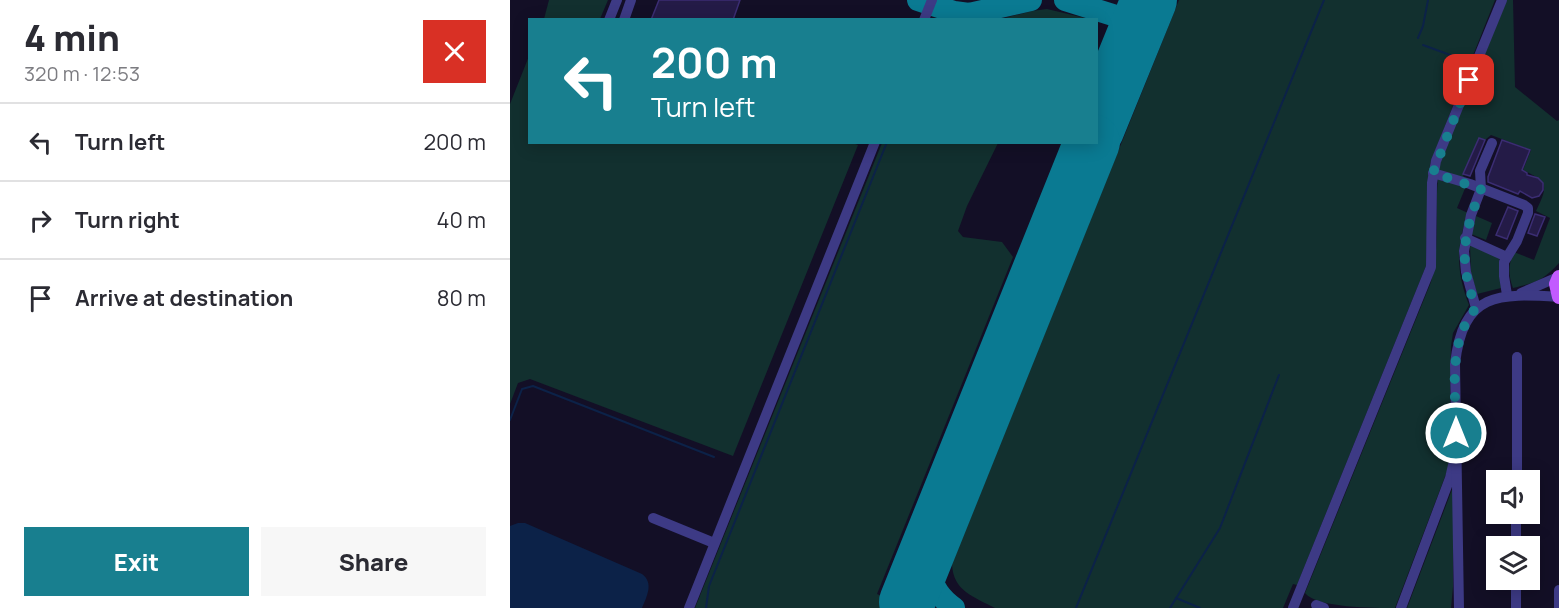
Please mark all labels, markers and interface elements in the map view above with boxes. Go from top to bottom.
text: 4 min [24,13,120,62]
button: close [423,20,486,83]
text: 200 m [651,33,777,91]
icon: left [552,42,630,120]
pin [1443,54,1494,105]
text: 320 m · 12:53 [24,60,140,87]
icon: arrive [1452,63,1485,96]
text: Turn left [651,88,755,125]
icon: left [24,126,57,159]
text: Turn left [75,127,165,157]
text: 200 m [424,127,486,157]
icon: right [24,204,57,237]
text: Turn right [75,205,180,235]
text: 40 m [437,205,486,235]
icon: arrive [24,282,57,315]
text: Arrive at destination [75,283,293,313]
text: 80 m [437,283,486,313]
position arrow [1424,401,1488,465]
map controls [1486,470,1540,590]
button: sound [1486,470,1540,524]
button: Exit [24,527,249,596]
button: Share [261,527,486,596]
button: layers [1486,536,1540,590]

